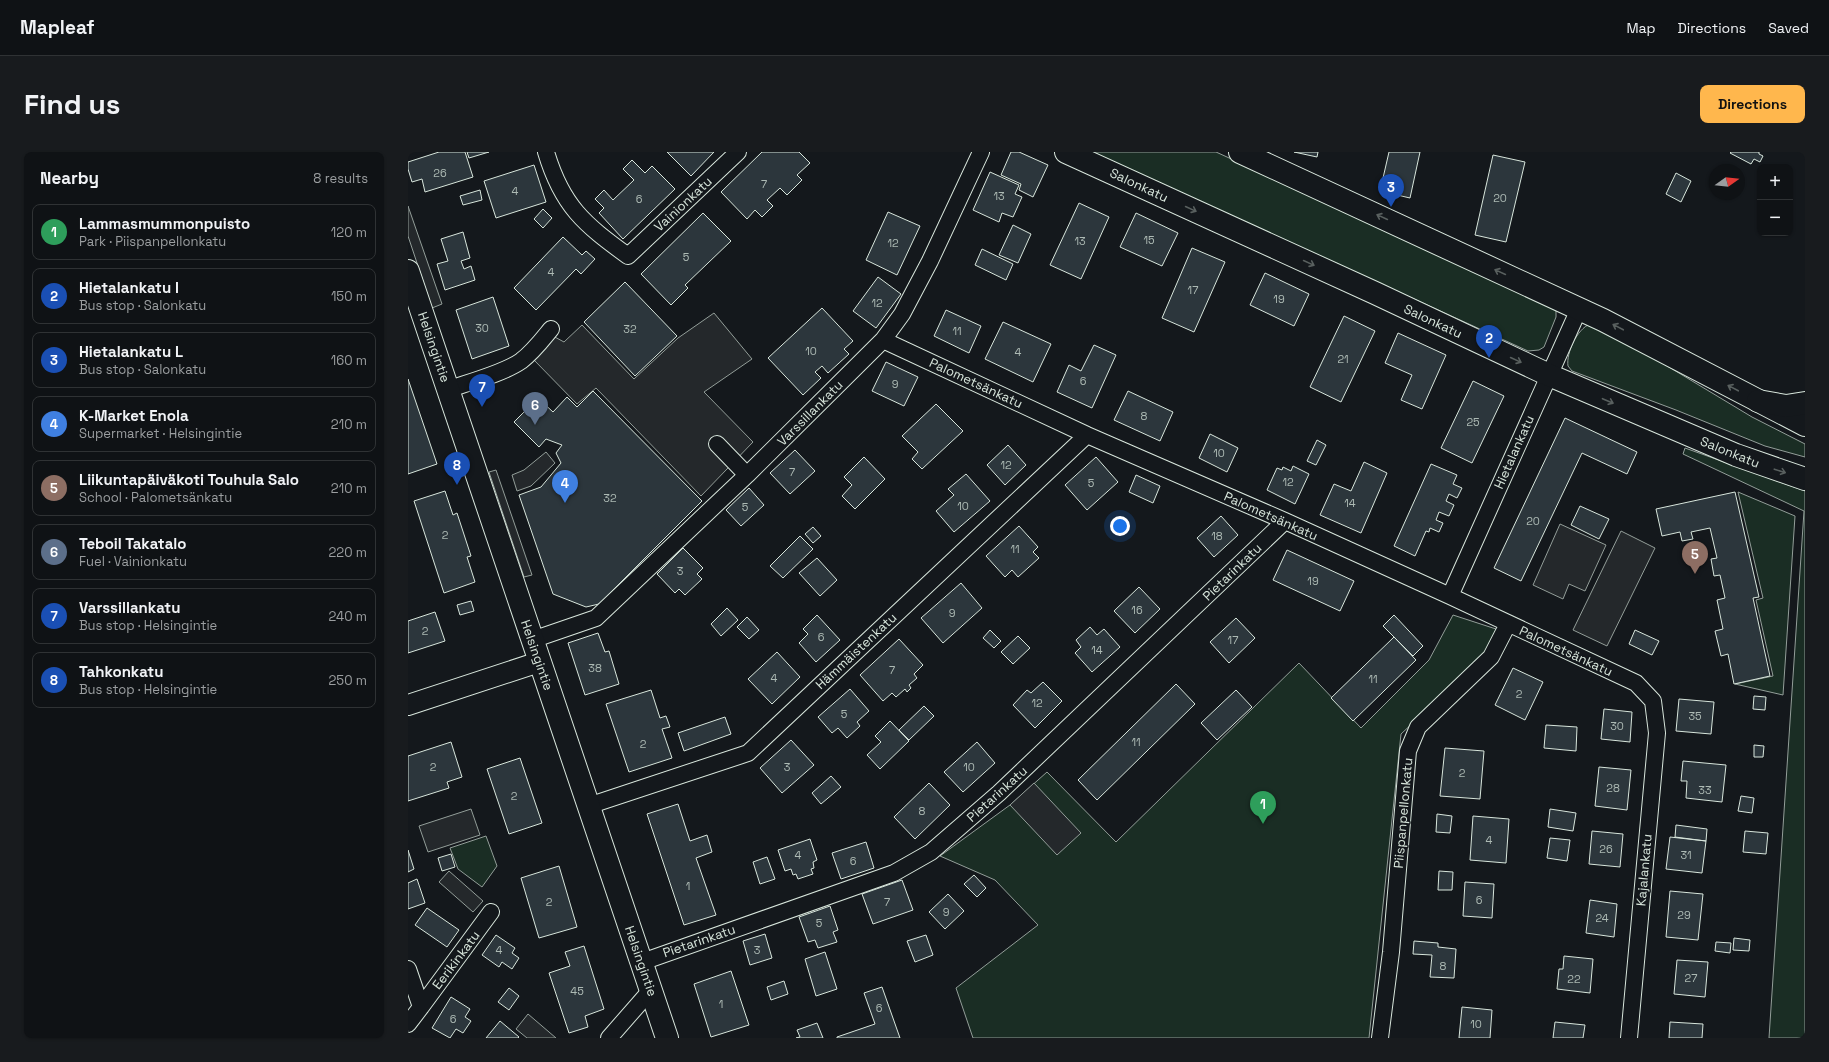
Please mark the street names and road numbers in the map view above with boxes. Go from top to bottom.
street label: Salonkatu [1107,164,1171,206]
street label: Vainionkatu [650,173,716,235]
street label: Salonkatu [1401,300,1465,342]
street label: Helsingintie [414,309,454,385]
street label: Palometsänkatu [927,354,1025,412]
street label: Varssillankatu [773,376,847,450]
street label: Hietalankatu [1490,412,1538,492]
street label: Salonkatu [1698,432,1762,472]
street label: Palometsänkatu [1221,488,1321,544]
street label: Pietarinkatu [1199,540,1265,604]
street label: Hämmäistenkatu [812,609,900,693]
street label: Helsingintie [517,617,557,693]
street label: Palometsänkatu [1517,622,1615,680]
street label: Piispanpellonkatu [1390,757,1416,869]
street label: Pietarinkatu [963,762,1031,826]
street label: Kajalankatu [1632,833,1656,907]
street label: Pietarinkatu [660,921,738,961]
street label: Helsingintie [621,923,661,999]
street label: Eerikinkatu [428,927,484,993]

